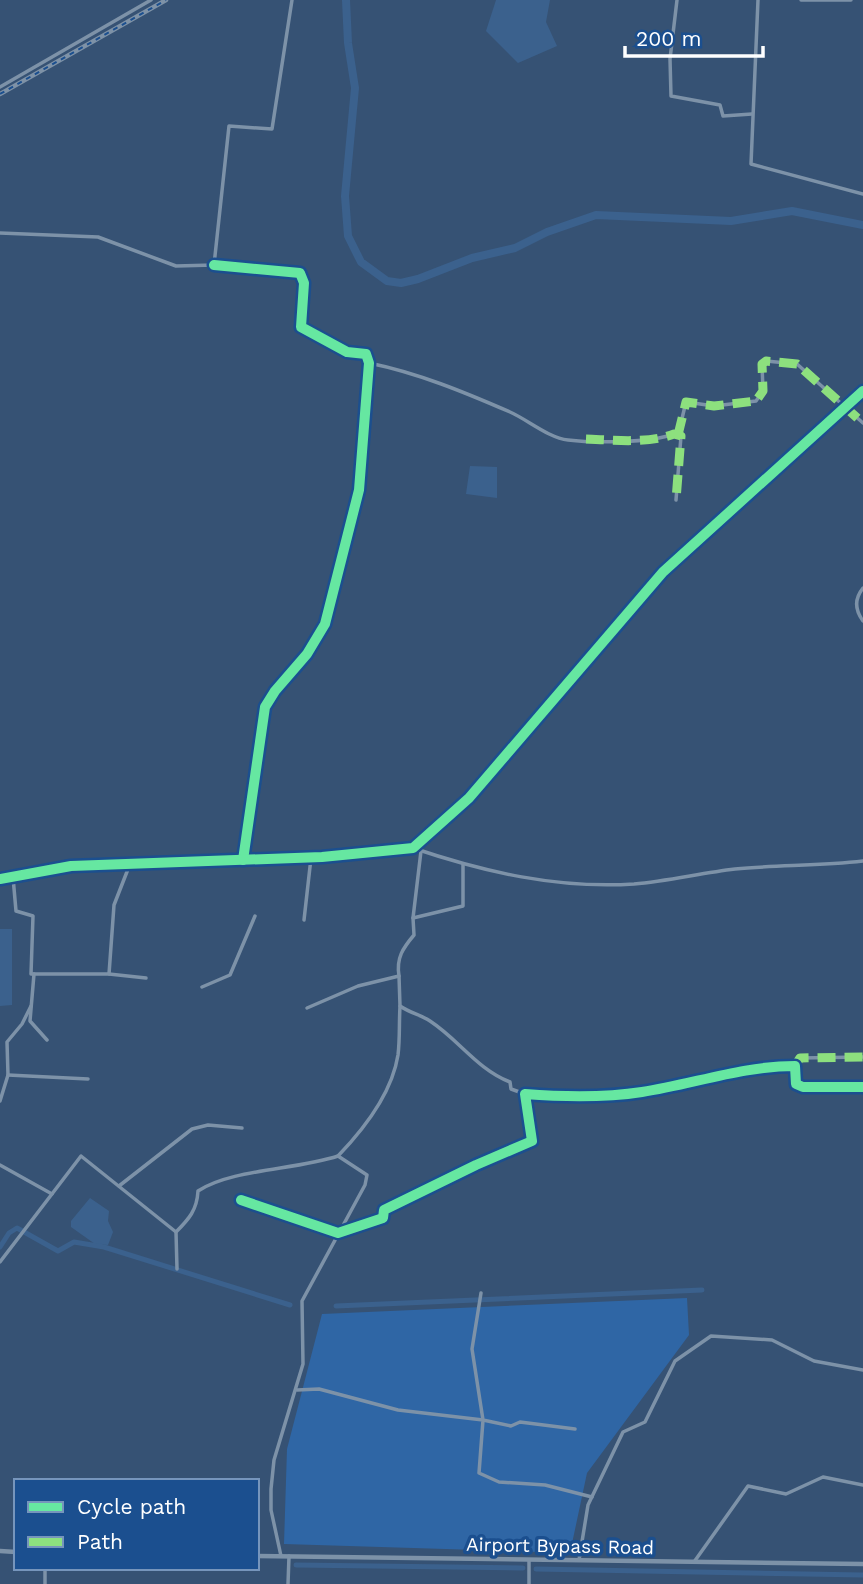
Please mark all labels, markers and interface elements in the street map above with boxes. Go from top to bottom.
scale bar [625,14,763,58]
text: 200 m [636,26,702,51]
legend [14,1479,259,1570]
text: Cycle path [77,1494,186,1519]
text: Path [77,1529,123,1554]
street label: Airport Bypass Road [466,1533,654,1559]

